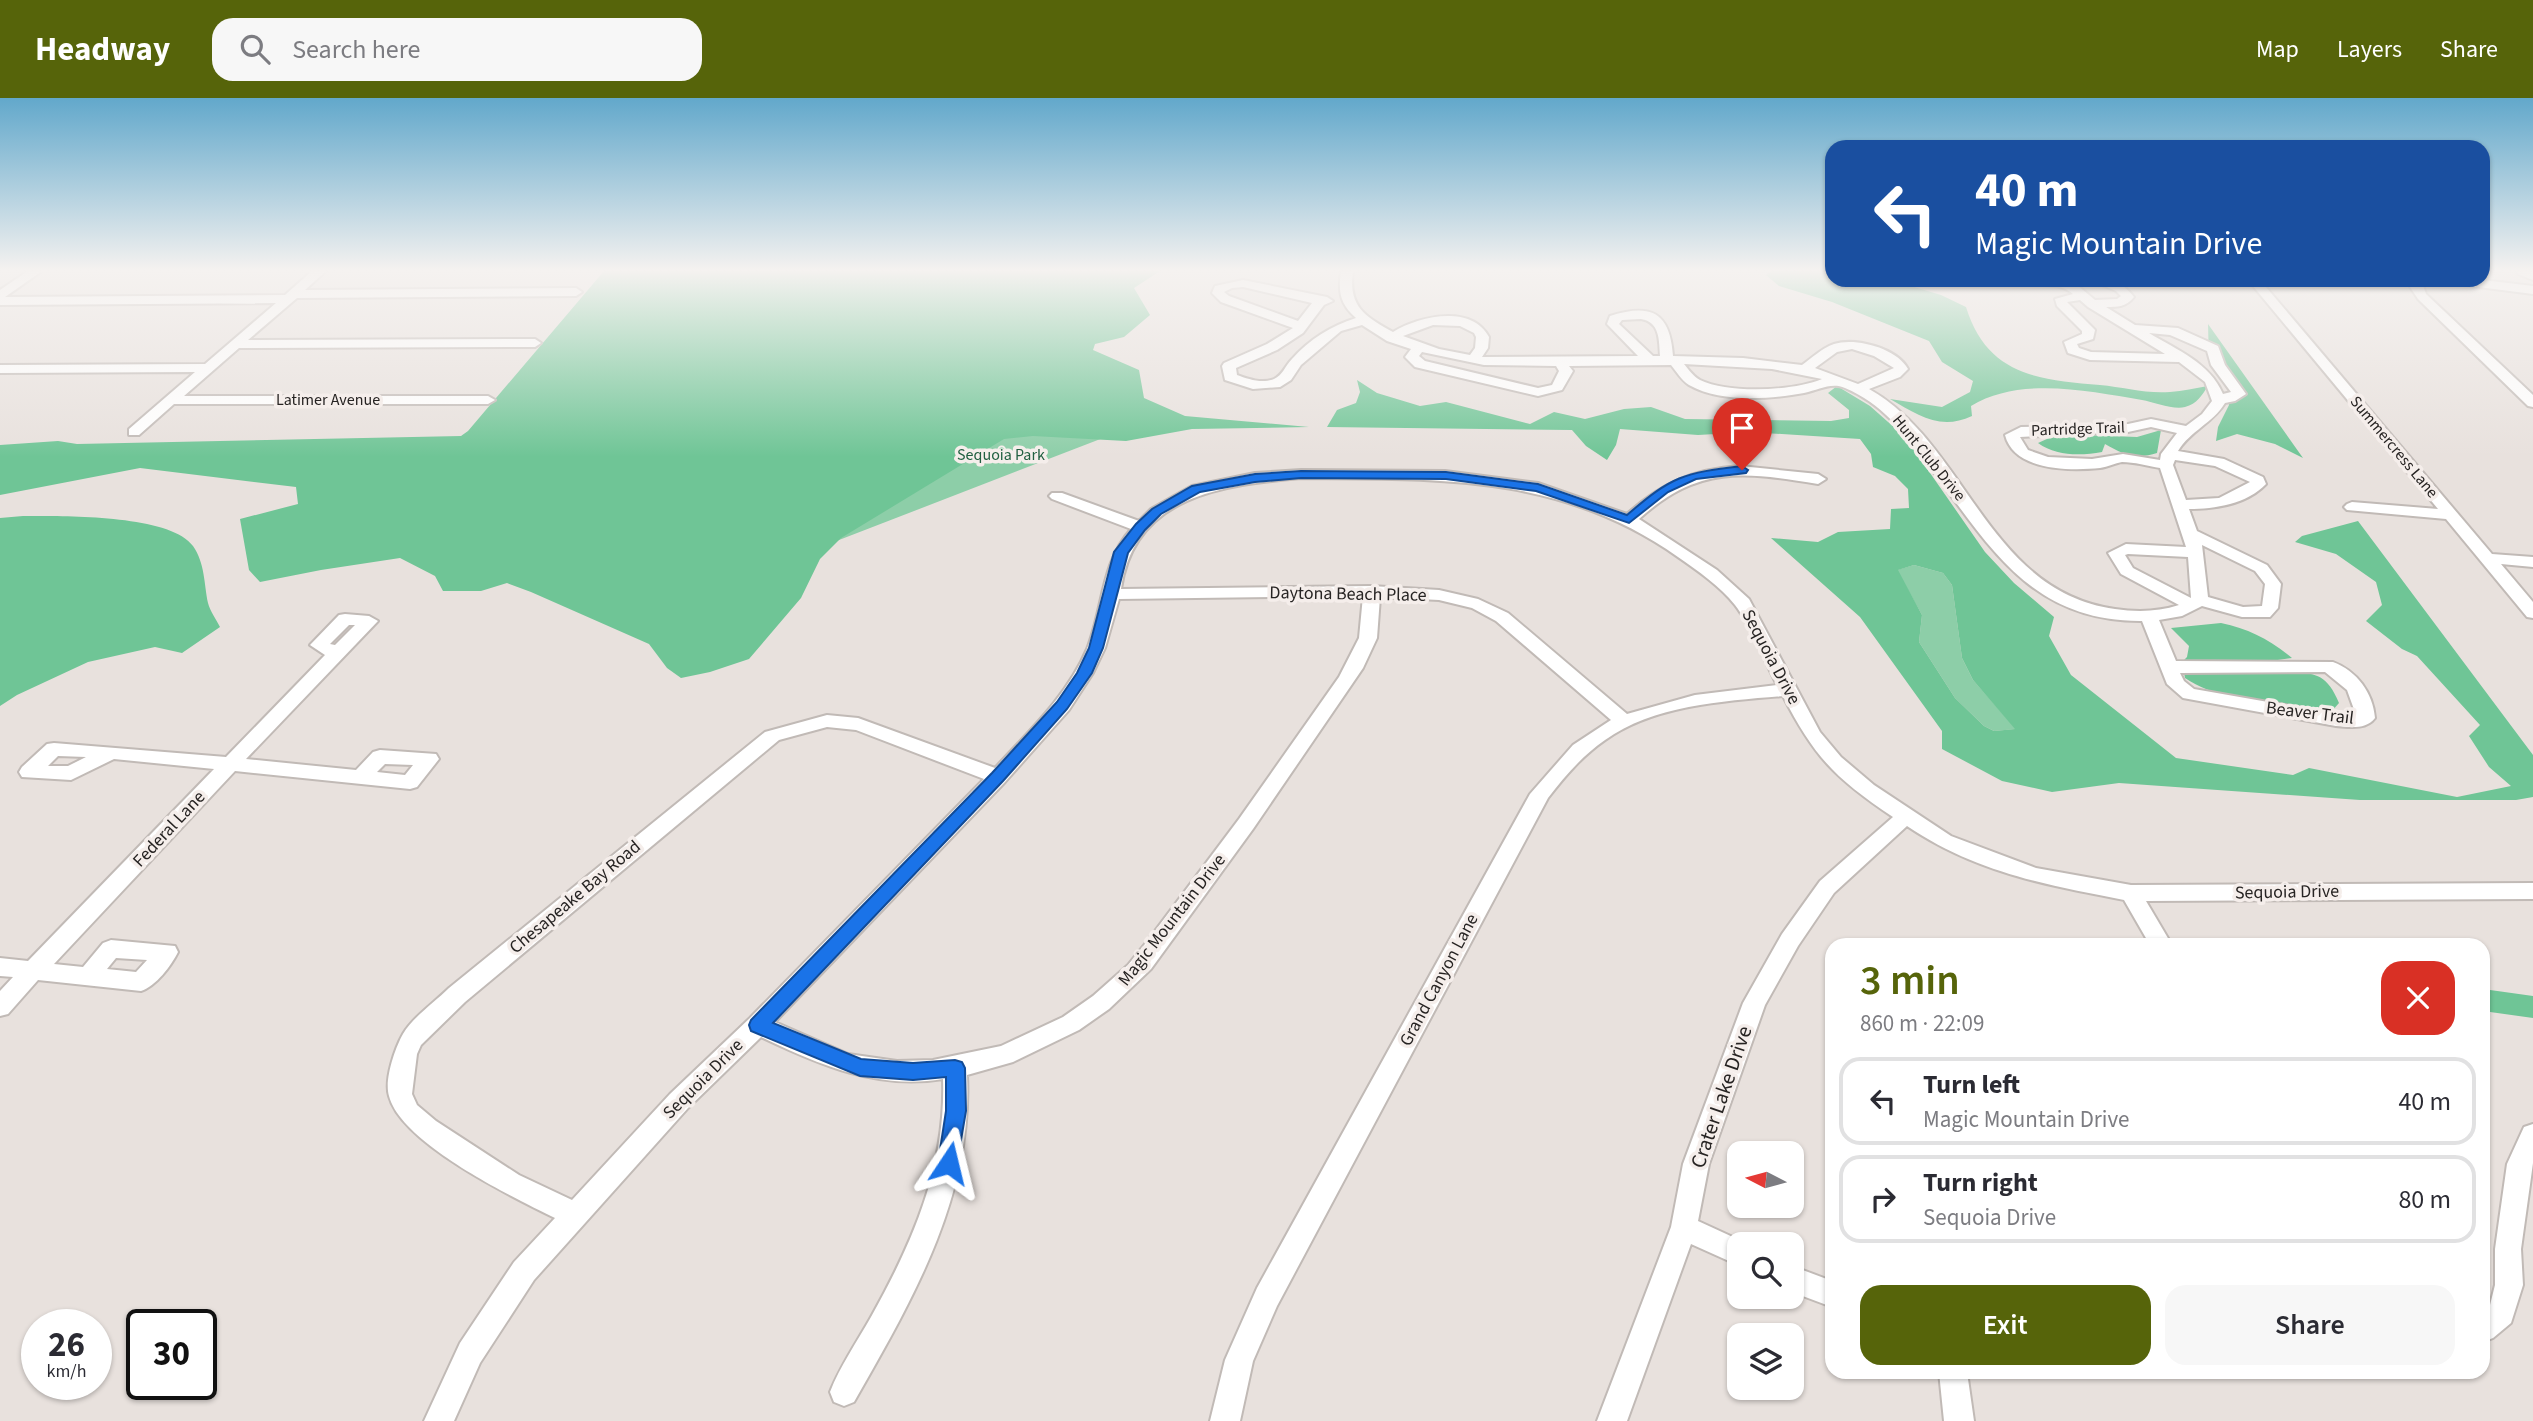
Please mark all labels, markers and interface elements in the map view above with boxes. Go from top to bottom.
search box [212,18,702,81]
text: Headway [35,26,170,73]
icon: search [236,30,274,68]
text: Search here [292,31,420,68]
text: Map [2256,32,2299,67]
text: Layers [2337,32,2402,67]
text: Share [2440,32,2498,67]
text: 40 m [1975,156,2079,226]
icon: left [1860,168,1951,259]
text: Magic Mountain Drive [1975,221,2262,267]
street label: Latimer Avenue [276,389,380,411]
street label: Summercress Lane [2345,391,2443,503]
pin [1712,398,1772,470]
icon: arrive [1723,409,1761,447]
street label: Hunt Club Drive [1887,410,1971,506]
street label: Partridge Trail [2031,416,2125,442]
park label: Sequoia Park [957,444,1045,466]
street label: Daytona Beach Place [1269,580,1427,608]
street label: Sequoia Drive [1736,605,1807,709]
street label: Beaver Trail [2265,695,2355,731]
street label: Federal Lane [127,785,211,873]
street label: Chesapeake Bay Road [504,834,646,960]
street label: Magic Mountain Drive [1112,849,1232,991]
street label: Sequoia Drive [2235,879,2339,905]
street label: Grand Canyon Lane [1394,909,1485,1051]
text: 3 min [1860,951,1960,1011]
button: close [2381,961,2455,1035]
text: 860 m · 22:09 [1860,1007,1984,1040]
street label: Crater Lake Drive [1683,1022,1759,1172]
street label: Sequoia Drive [657,1033,749,1125]
text: Turn left [1923,1066,2020,1103]
icon: left [1864,1082,1902,1120]
text: 40 m [2398,1083,2451,1120]
text: Magic Mountain Drive [1923,1103,2130,1136]
position arrow [912,1126,986,1200]
north arrow [1727,1141,1804,1218]
map controls [1727,1141,1804,1400]
text: Turn right [1923,1164,2038,1201]
icon: right [1864,1180,1902,1218]
text: 80 m [2398,1181,2451,1218]
text: Sequoia Drive [1923,1201,2056,1234]
button: search [1727,1232,1804,1309]
button: Exit [1860,1285,2151,1365]
button: Share [2165,1285,2455,1365]
speed limit sign: 30 [126,1309,217,1400]
text: 26 [48,1320,85,1370]
button: layers [1727,1323,1804,1400]
text: km/h [47,1359,86,1384]

